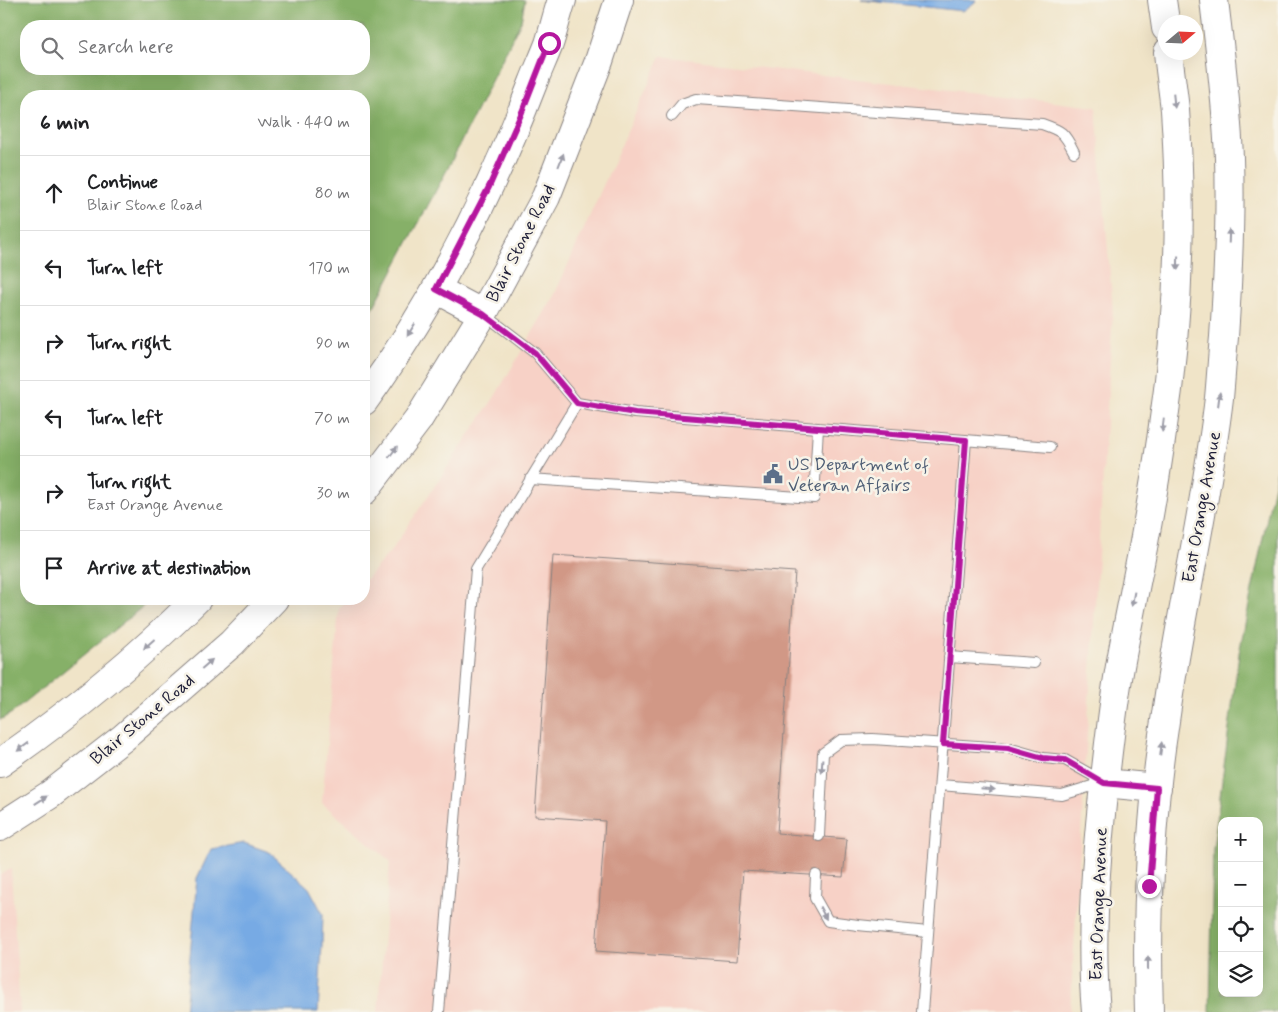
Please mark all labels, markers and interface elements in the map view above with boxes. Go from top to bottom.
north arrow [1158,15,1203,60]
search box [20,20,370,75]
route start [538,32,561,55]
icon: search [38,34,66,62]
text: Search here [78,35,174,60]
one-way arrow [1170,93,1178,109]
text: 6 min [40,109,90,137]
text: Walk · 440 m [257,112,350,133]
one-way arrow [557,153,565,167]
text: Continue [87,170,158,195]
icon: ahead [40,179,68,207]
street label: Blair Stone Road [481,180,561,307]
text: 80 m [315,183,350,204]
text: Blair Stone Road [87,195,202,216]
one-way arrow [1225,228,1233,244]
icon: left [40,254,68,282]
text: Turn left [87,256,163,281]
one-way arrow [1174,256,1182,272]
text: 170 m [308,258,350,279]
one-way arrow [406,324,415,337]
icon: right [40,329,68,357]
text: Turn right [87,331,171,356]
text: 90 m [316,333,350,354]
one-way arrow [1215,390,1223,406]
icon: left [40,404,68,432]
text: Turn left [87,406,163,431]
text: 70 m [314,408,350,429]
one-way arrow [1159,417,1167,433]
street label: East Orange Avenue [1177,430,1228,585]
one-way arrow [388,446,399,459]
place label: US Department of Veteran Affairs [788,453,929,498]
public building icon: US Department of Veteran Affairs [762,463,784,485]
text: Turn right [87,470,171,495]
icon: right [40,479,68,507]
text: 30 m [317,483,350,504]
text: East Orange Avenue [87,495,223,516]
icon: arrive [40,554,68,582]
text: Arrive at destination [87,556,251,581]
one-way arrow [1129,591,1137,607]
one-way arrow [142,639,155,650]
one-way arrow [201,659,214,670]
street label: Blair Stone Road [85,669,200,771]
one-way arrow [1157,741,1165,757]
one-way arrow [16,742,29,752]
one-way arrow [818,758,826,774]
one-way arrow [980,785,996,793]
one-way arrow [34,796,48,805]
map controls [1218,817,1263,997]
button: + [1218,817,1263,862]
street label: East Orange Avenue [1084,827,1115,981]
button: − [1218,862,1263,907]
route end [1138,875,1161,898]
one-way arrow [819,906,828,920]
button: locate [1218,907,1263,952]
button: layers [1218,952,1263,997]
one-way arrow [1144,955,1152,971]

